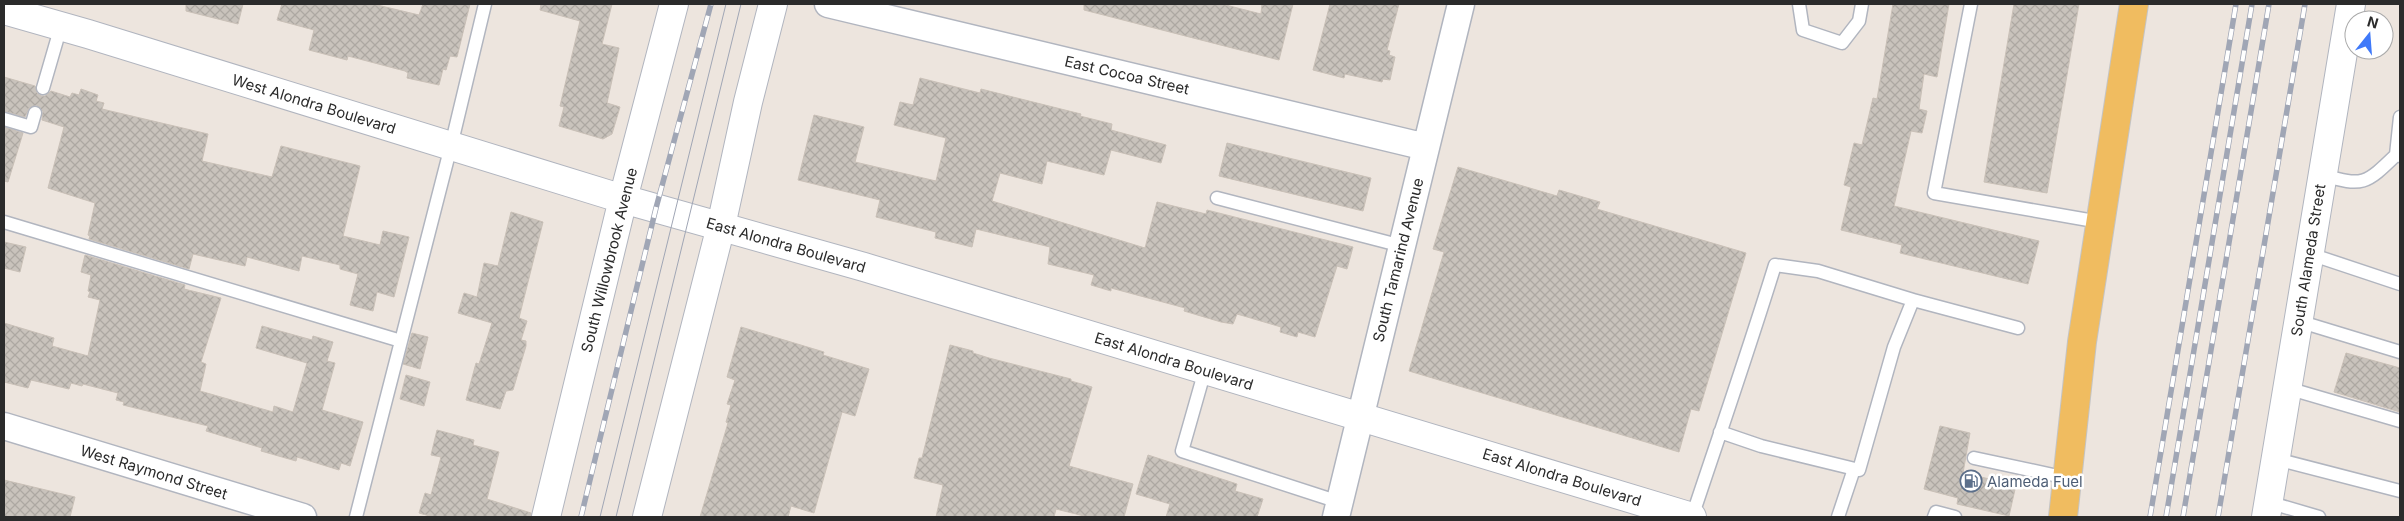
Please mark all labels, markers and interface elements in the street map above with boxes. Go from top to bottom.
north arrow [2344,10,2394,60]
text: N [2365,12,2381,32]
street label: East Cocoa Street [1063,51,1191,99]
street label: West Alondra Boulevard [230,70,398,138]
street label: South Willowbrook Avenue [577,166,641,354]
street label: South Tamarind Avenue [1368,176,1428,344]
street label: South Alameda Street [2287,182,2329,338]
street label: East Alondra Boulevard [704,213,868,277]
street label: East Alondra Boulevard [1092,328,1256,394]
street label: West Raymond Street [78,441,230,503]
street label: East Alondra Boulevard [1480,444,1644,510]
fuel station icon: Alameda Fuel [1959,469,1983,493]
place label: Alameda Fuel [1987,472,2083,491]

